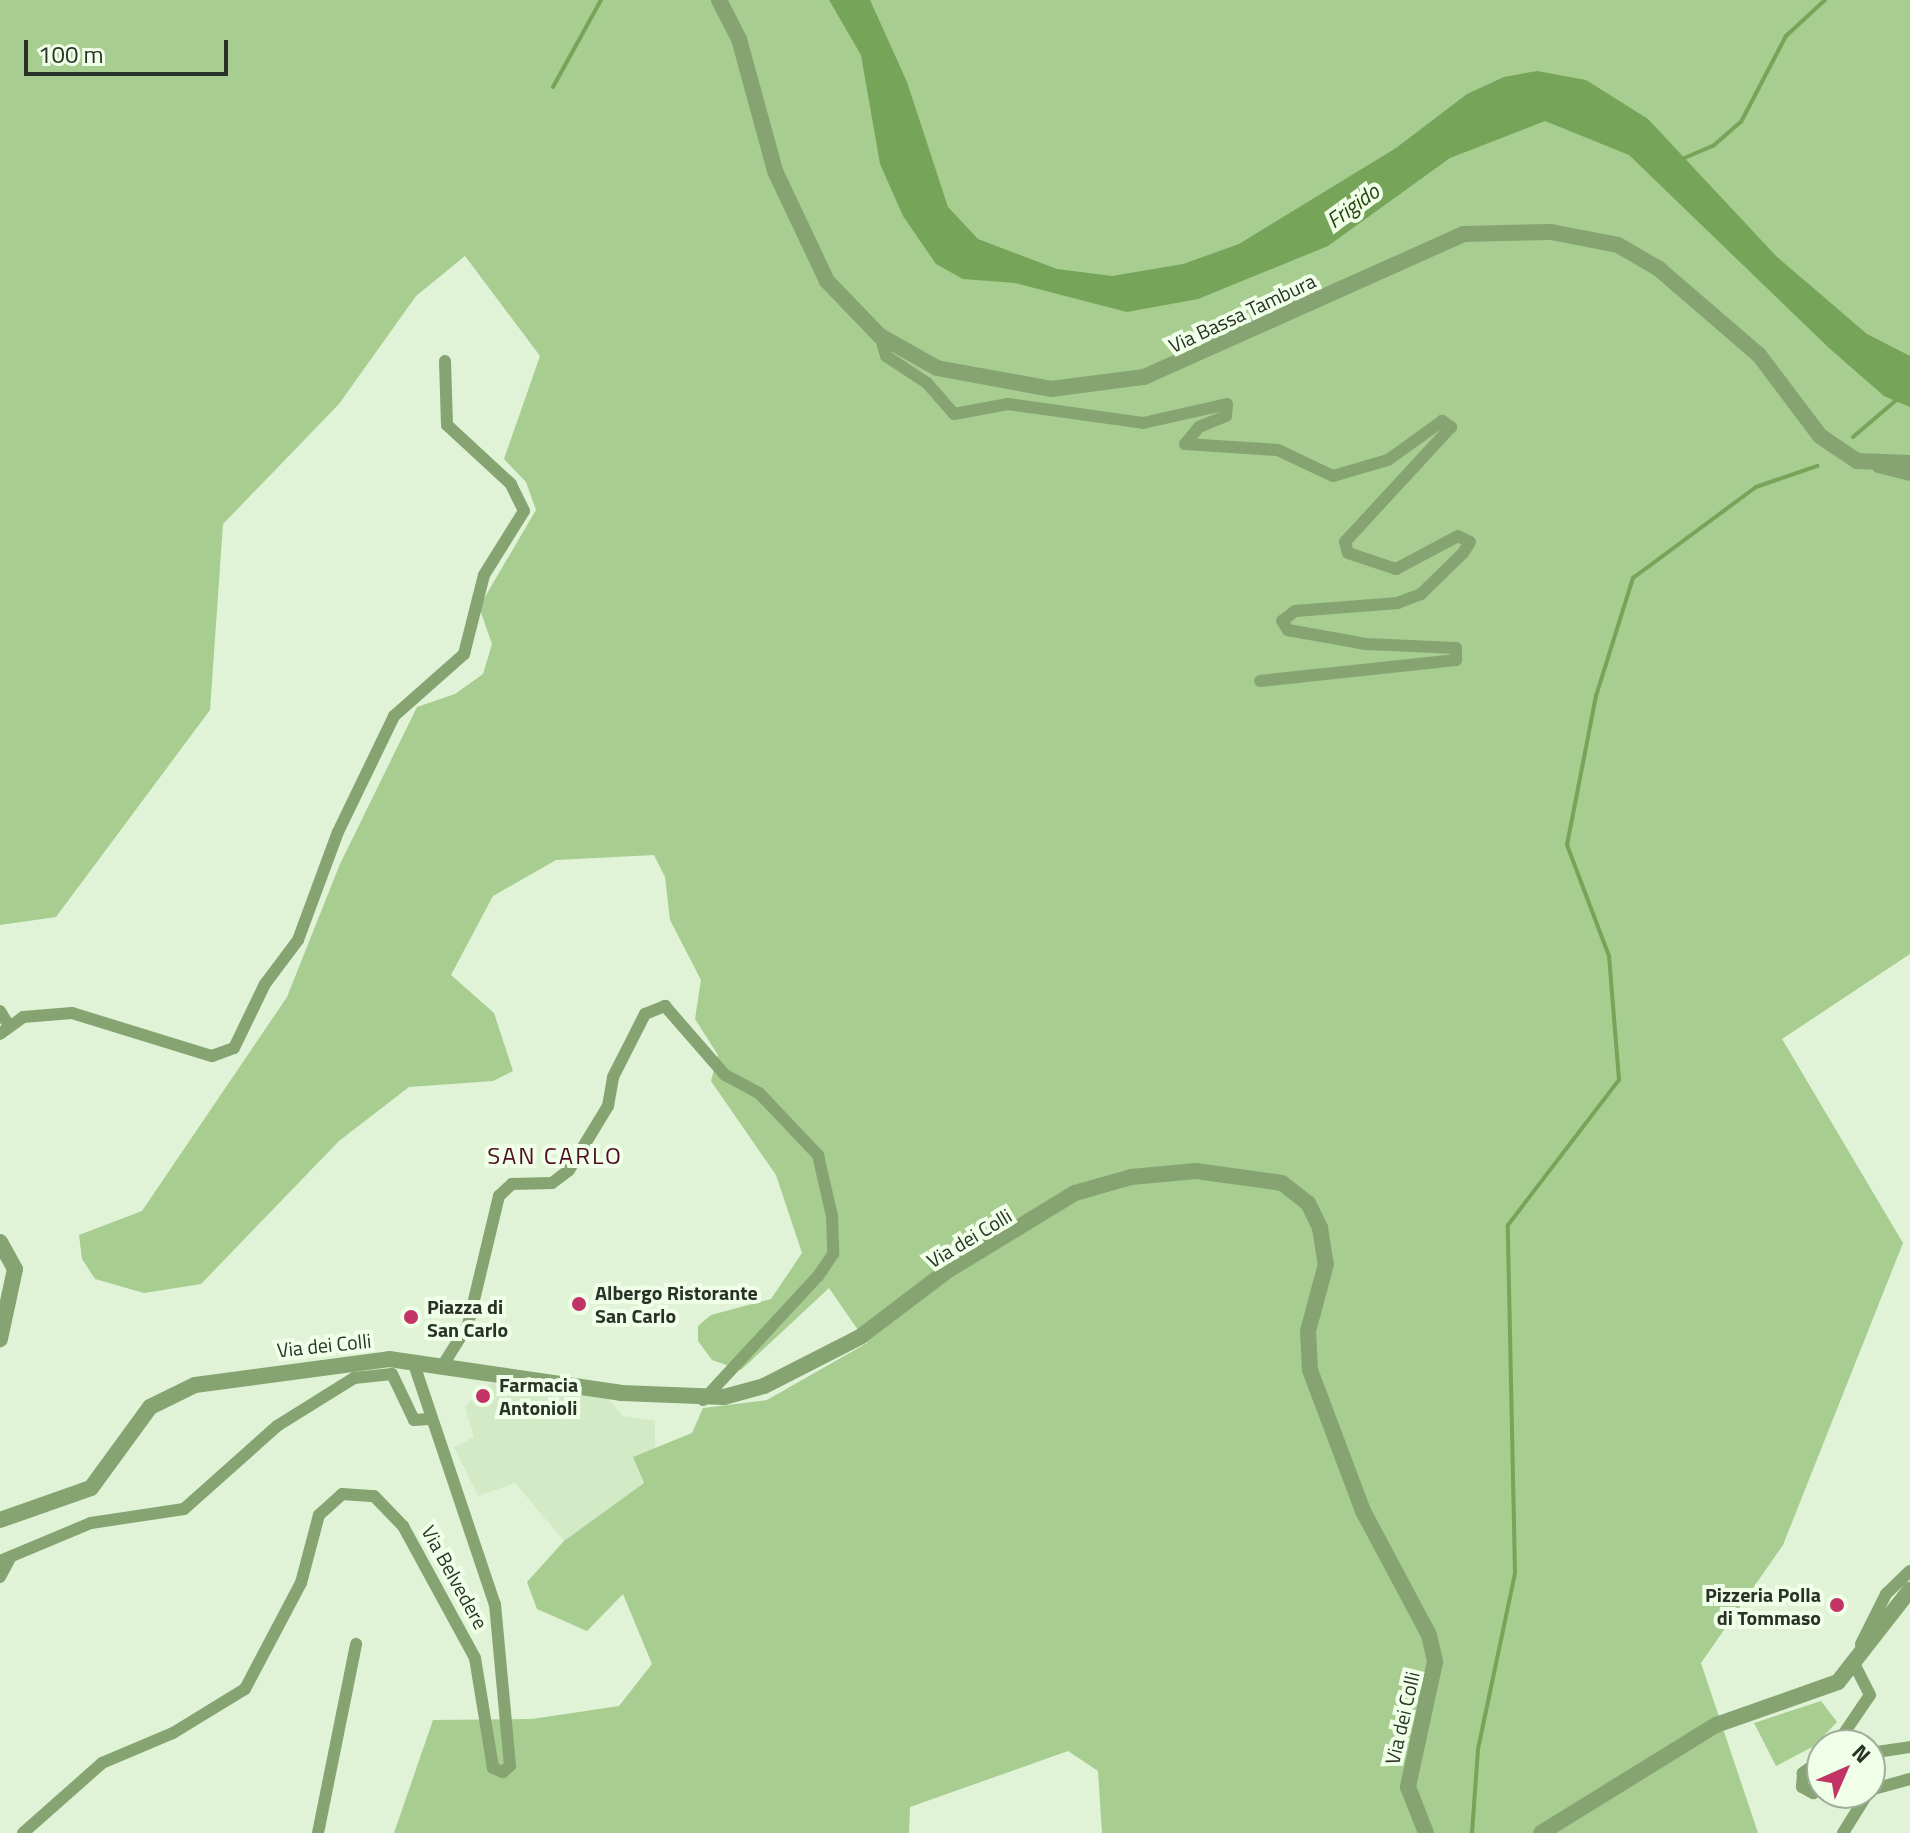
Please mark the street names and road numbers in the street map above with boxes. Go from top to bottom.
street label: Via Bassa Tambura [1165,268,1319,358]
street label: Via dei Colli [922,1203,1016,1273]
street label: Via dei Colli [276,1328,372,1362]
street label: Via Belvedere [417,1521,493,1633]
street label: Via dei Colli [1380,1669,1424,1767]

